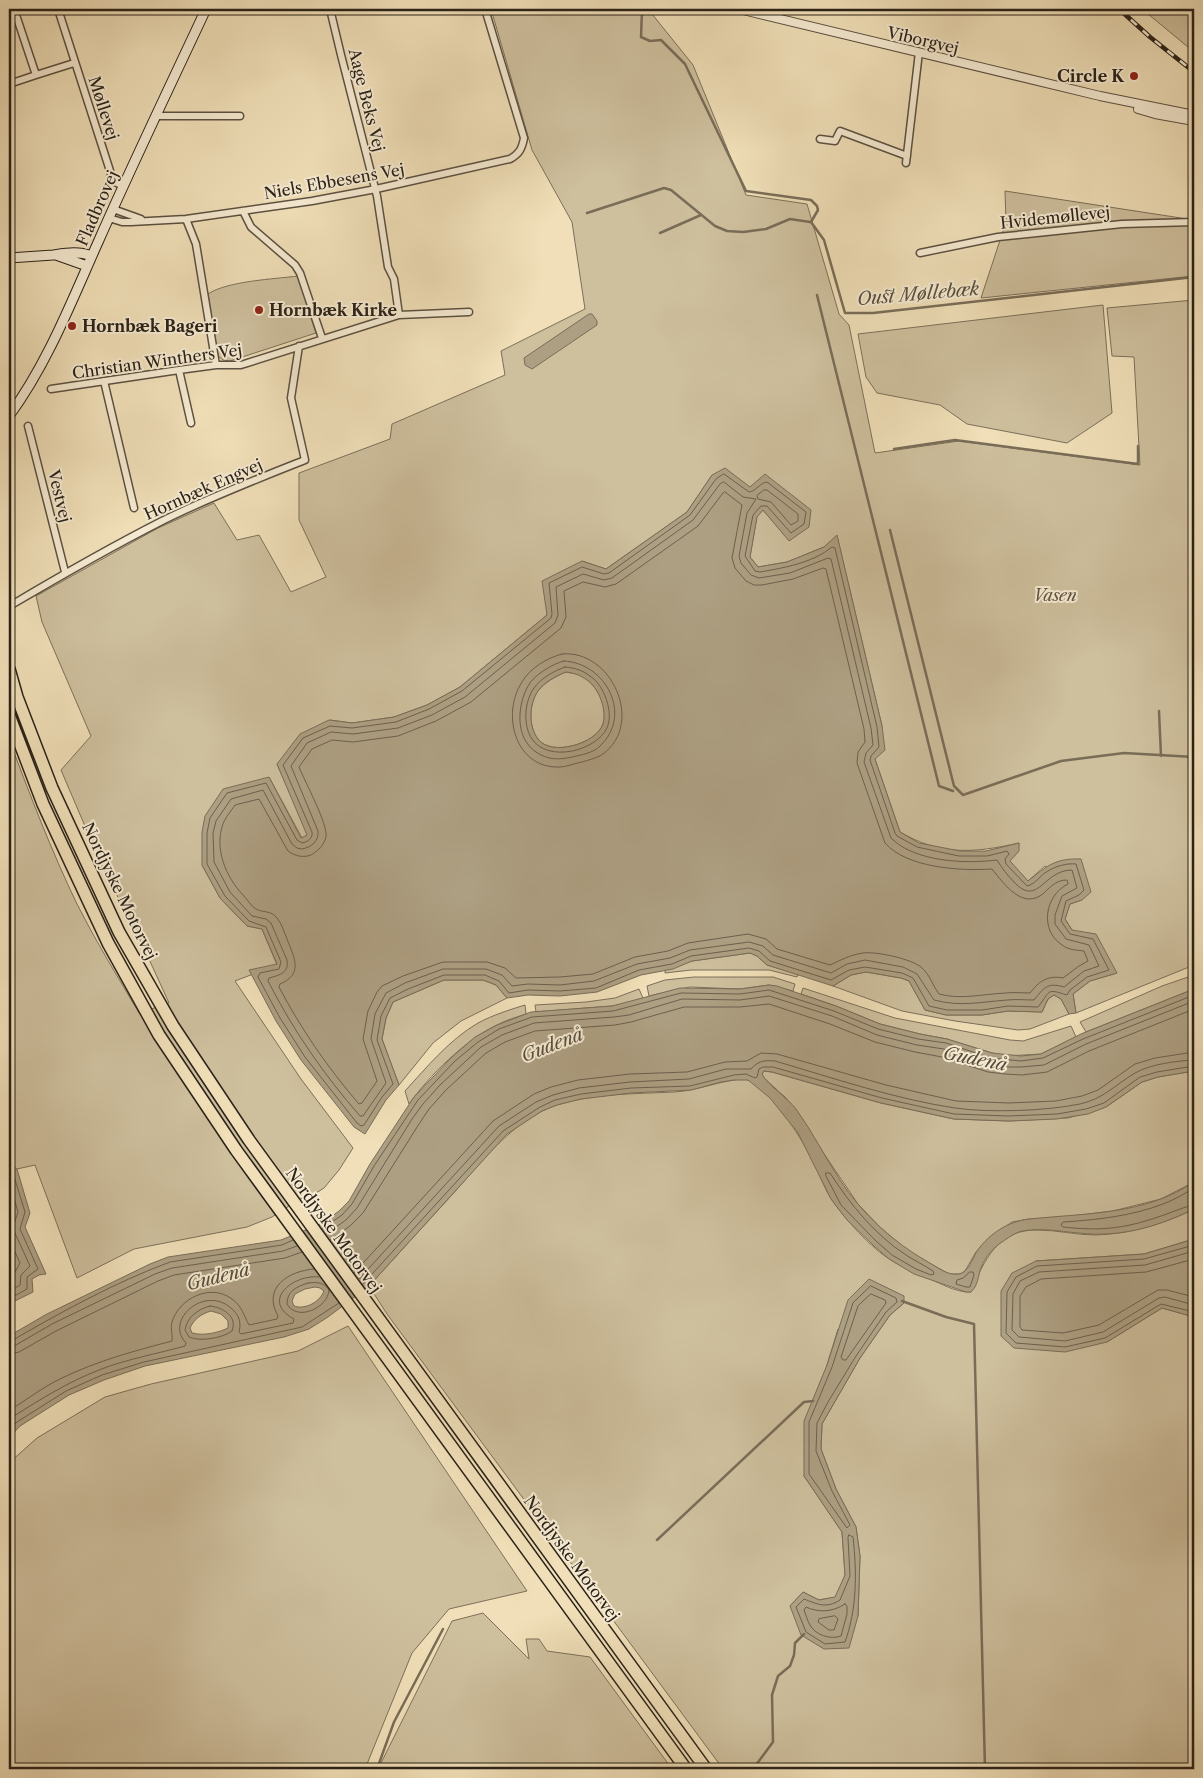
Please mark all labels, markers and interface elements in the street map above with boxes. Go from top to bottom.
street label: Viborgvej [884,22,961,58]
street label: Aage Beks Vej [344,45,389,154]
place label: Circle K [1057,66,1125,86]
marker: Circle K [1128,70,1140,82]
street label: Møllevej [84,74,124,142]
street label: Niels Ebbesens Vej [262,159,406,203]
street label: Fladbrovej [71,167,123,249]
street label: Hvidemøllevej [999,201,1111,233]
water label: Oust Møllebæk [856,278,981,310]
place label: Hornbæk Kirke [269,300,397,320]
marker: Hornbæk Kirke [253,304,265,316]
place label: Hornbæk Bageri [82,316,218,336]
marker: Hornbæk Bageri [66,320,78,332]
street label: Christian Winthers Vej [71,339,243,383]
street label: Hornbæk Engvej [141,454,265,524]
street label: Vestvej [44,467,76,524]
park label: Vasen [1033,585,1077,605]
street label: Nordjyske Motorvej [78,819,162,963]
water label: Gudenå [518,1023,586,1067]
water label: Gudenå [941,1042,1009,1076]
street label: Nordjyske Motorvej [282,1163,386,1297]
water label: Gudenå [184,1258,252,1295]
street label: Nordjyske Motorvej [520,1491,624,1625]

